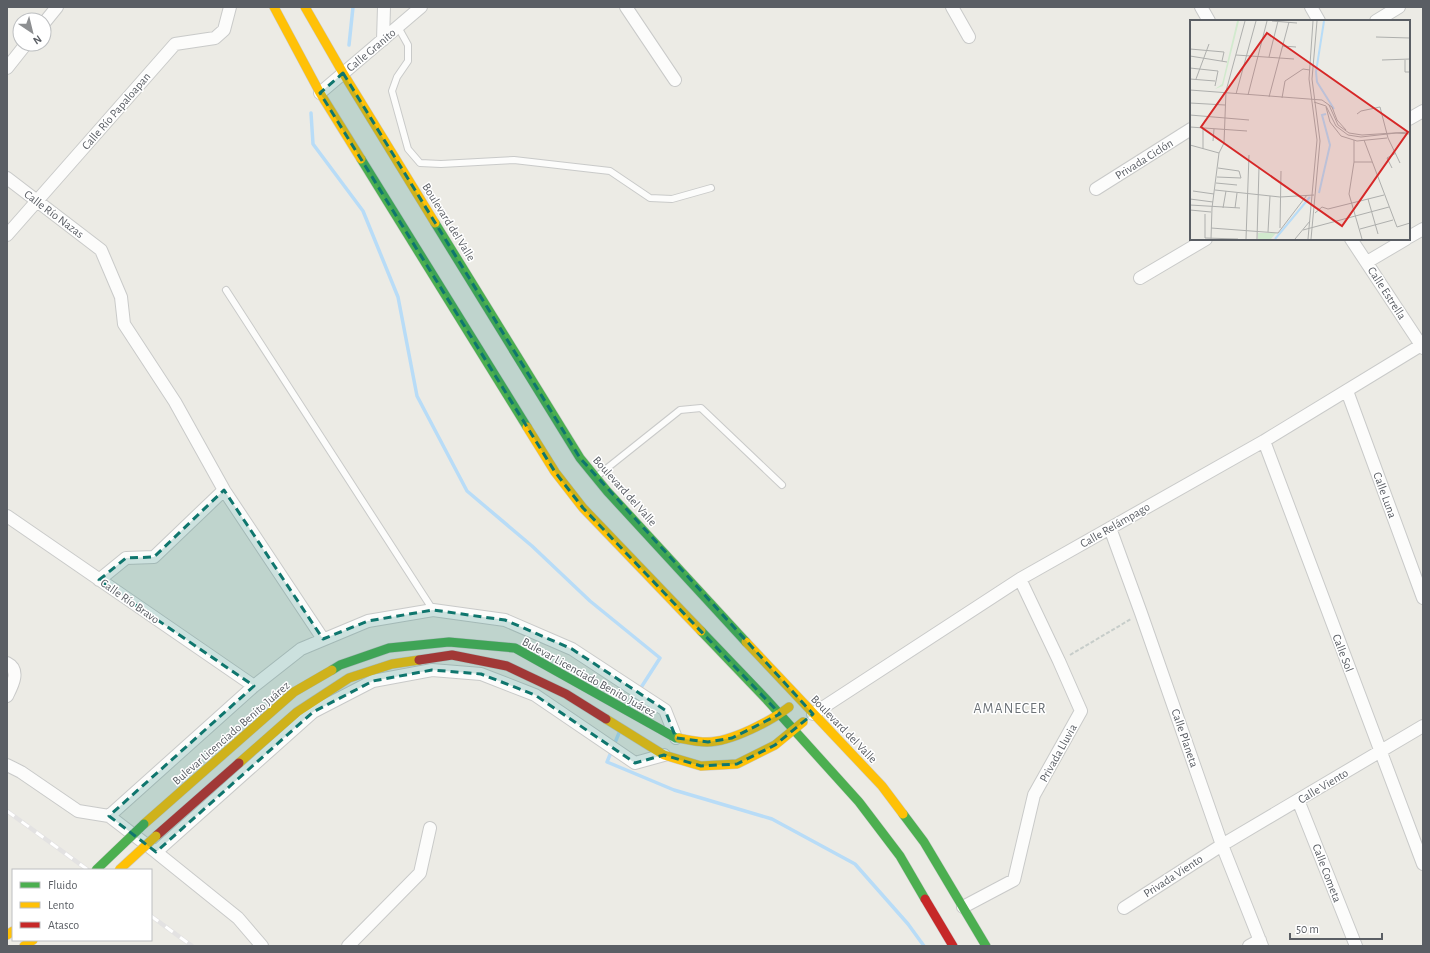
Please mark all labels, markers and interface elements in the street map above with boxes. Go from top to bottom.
north arrow [12,12,52,52]
inset map [1190,20,1410,240]
street label: Calle Granito [344,26,398,74]
text: N [31,33,44,46]
street label: Calle Río Papaloapan [79,70,153,152]
street label: Privada Ciclón [1113,137,1175,181]
street label: Boulevard del Valle [420,181,478,263]
street label: Calle Río Nazas [22,188,86,240]
street label: Calle Estrella [1366,265,1409,322]
street label: Boulevard del Valle [591,454,659,528]
street label: Calle Luna [1371,470,1399,520]
street label: Calle Relámpago [1078,500,1152,550]
street label: Calle Río Bravo [98,576,162,626]
street label: Calle Sol [1330,632,1356,674]
street label: Bulevar Licenciado Benito Juárez [520,635,658,719]
street label: Bulevar Licenciado Benito Juárez [170,679,292,787]
street label: Boulevard del Valle [809,693,879,765]
district label: AMANECER [973,702,1047,716]
street label: Calle Planeta [1169,707,1201,769]
street label: Privada Lluvia [1037,722,1079,784]
street label: Calle Viento [1296,766,1350,806]
street label: Calle Cometa [1310,842,1344,904]
street label: Privada Viento [1141,852,1205,900]
legend [12,869,152,941]
text: Fluido [48,879,77,891]
text: Lento [48,899,74,911]
scale bar [1290,915,1382,941]
text: Atasco [48,919,79,931]
text: 50 m [1296,923,1319,935]

